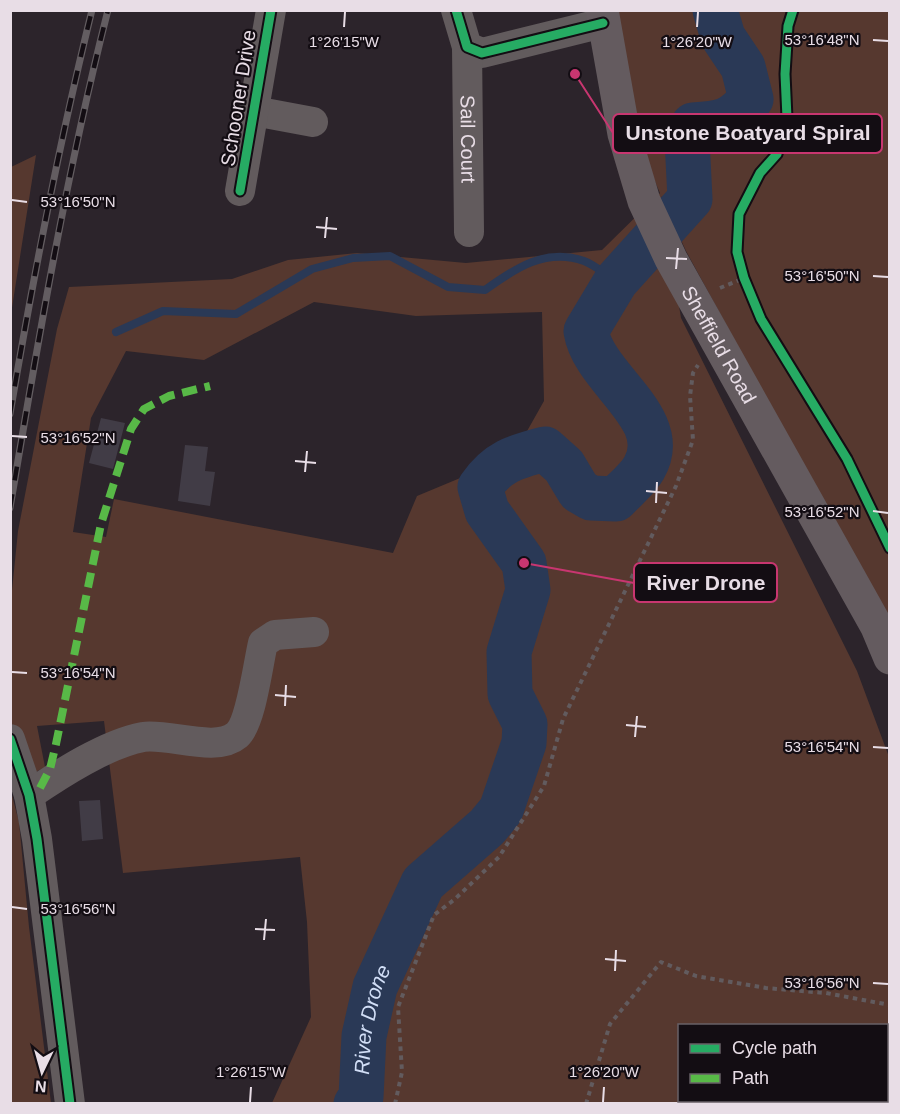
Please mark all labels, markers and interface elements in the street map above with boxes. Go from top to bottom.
street label: Schooner Drive [216,28,260,168]
text: 53°16'48"N [784,31,860,48]
text: 1°26'15"W [309,33,380,50]
text: 1°26'20"W [662,33,733,50]
street label: Sail Court [457,95,479,183]
callout: Unstone Boatyard Spiral [613,114,882,153]
text: Unstone Boatyard Spiral [625,121,871,144]
text: 53°16'50"N [40,193,116,210]
text: 53°16'50"N [784,267,860,284]
street label: Sheffield Road [677,282,761,407]
text: 53°16'52"N [40,429,116,446]
text: 53°16'52"N [784,503,860,520]
callout: River Drone [634,563,777,602]
text: River Drone [646,571,766,594]
text: 53°16'54"N [40,664,116,681]
text: 53°16'54"N [784,738,860,755]
text: 53°16'56"N [40,900,116,917]
water label: River Drone [350,961,395,1075]
text: 53°16'56"N [784,974,860,991]
legend [678,1024,888,1102]
text: Cycle path [732,1038,817,1058]
north arrow [12,1042,72,1102]
text: 1°26'15"W [216,1063,287,1080]
text: 1°26'20"W [569,1063,640,1080]
text: Path [732,1068,769,1088]
text: N [34,1077,47,1095]

